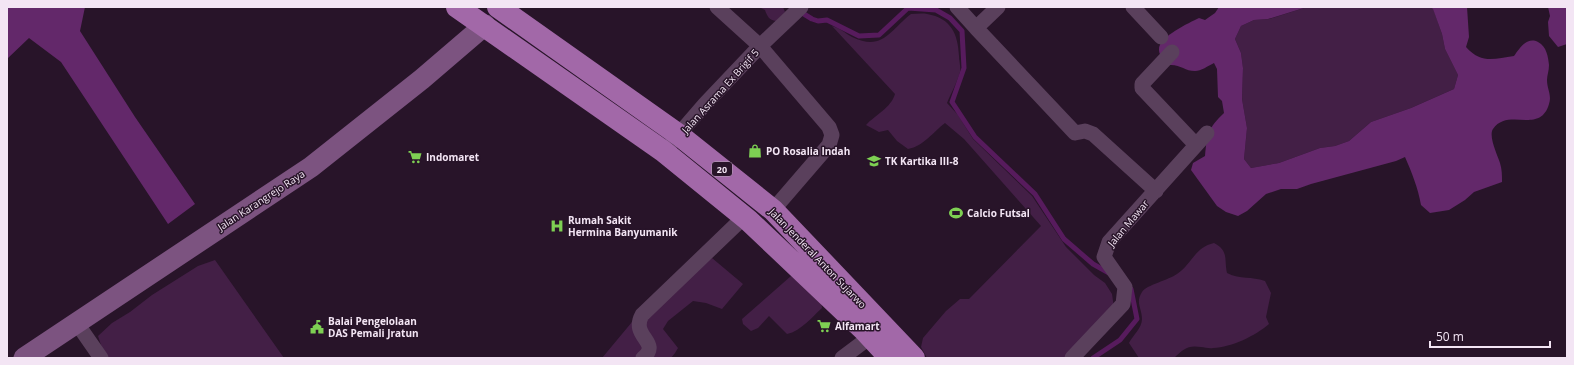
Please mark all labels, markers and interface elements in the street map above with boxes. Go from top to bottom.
street label: Jalan Asrama Ex Brigif 5 [678,45,762,137]
shop icon: PO Rosalia Indah [747,143,763,159]
place label: PO Rosalia Indah [766,144,850,158]
supermarket icon: Indomaret [407,149,423,165]
place label: Indomaret [426,150,480,164]
school or university icon: TK Kartika III-8 [866,153,882,169]
place label: TK Kartika III-8 [885,154,959,168]
road number: 20 [712,162,732,176]
street label: Jalan Karangrejo Raya [214,167,307,234]
street label: Jalan Mawar [1104,197,1152,250]
street label: Jalan Jenderal Anton Sujarwo [766,204,870,311]
sports icon: Calcio Futsal [948,205,964,221]
place label: Calcio Futsal [967,206,1030,220]
place label: Rumah Sakit Hermina Banyumanik [568,213,678,239]
hospital icon: Rumah Sakit Hermina Banyumanik [549,218,565,234]
place label: Balai Pengelolaan DAS Pemali Jratun [328,314,419,340]
supermarket icon: Alfamart [816,318,832,334]
public building icon: Balai Pengelolaan DAS Pemali Jratun [309,319,325,335]
place label: Alfamart [835,319,880,333]
scale bar [1430,323,1550,349]
text: 50 m [1436,328,1464,345]

